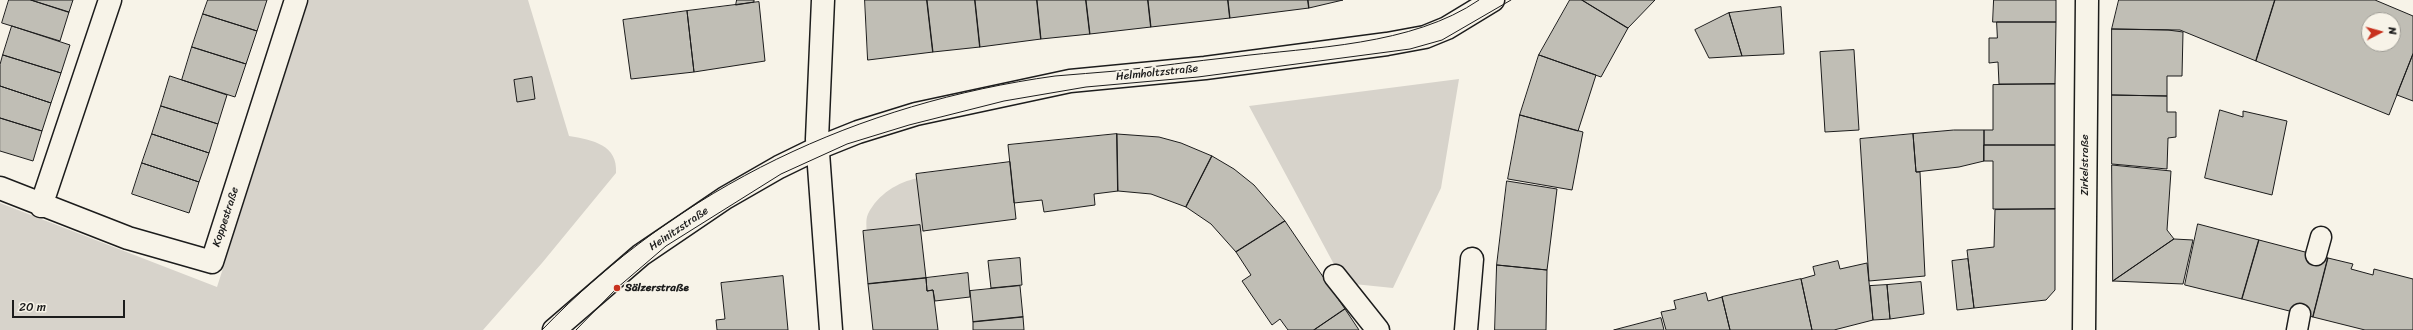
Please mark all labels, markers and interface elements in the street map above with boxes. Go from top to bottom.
north arrow [2361,12,2401,52]
text: N [2383,26,2402,36]
street label: Helmholtzstraße [1115,62,1199,84]
street label: Zirkelstraße [2078,134,2092,196]
street label: Koppestraße [210,185,242,249]
street label: Heinitzstraße [647,204,711,254]
place label: Sälzerstraße [625,281,689,295]
marker: Sälzerstraße [612,283,622,293]
scale bar [14,292,127,318]
text: 20 m [19,296,46,318]

